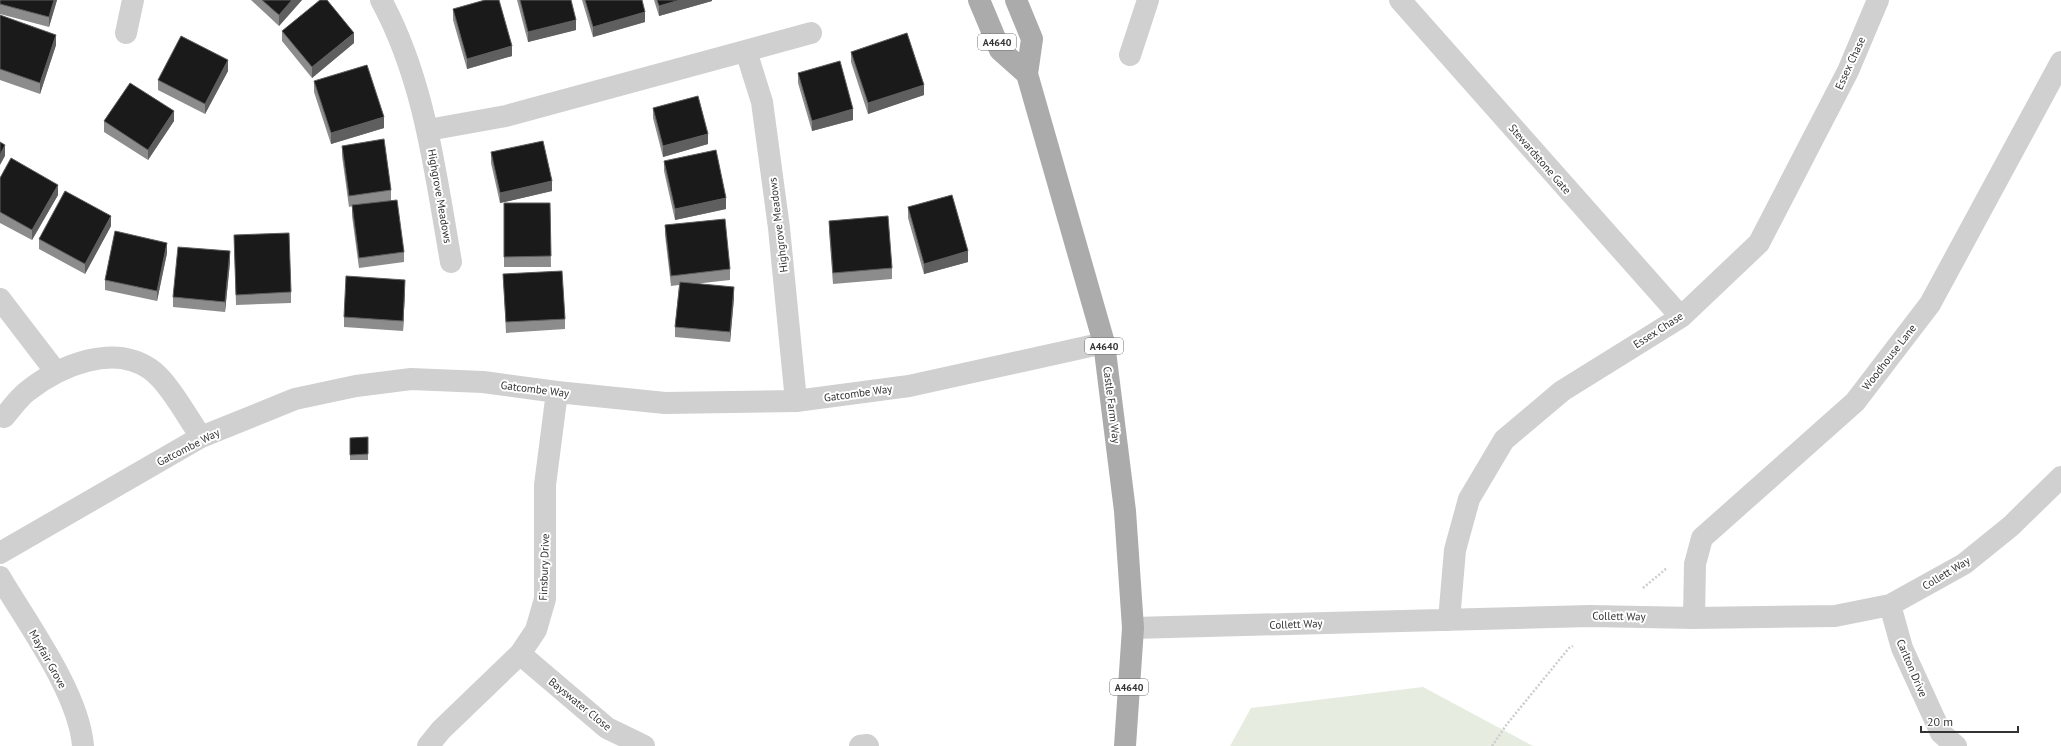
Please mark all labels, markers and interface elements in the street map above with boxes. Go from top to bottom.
road number: A4640 [978,34,1016,50]
street label: Essex Chase [1832,34,1869,92]
street label: Stewardstone Gate [1506,121,1574,197]
street label: Highgrove Meadows [425,148,455,245]
street label: Highgrove Meadows [765,176,791,273]
street label: Essex Chase [1630,308,1686,351]
street label: Woodhouse Lane [1859,321,1919,393]
road number: A4640 [1085,338,1123,354]
street label: Castle Farm Way [1100,366,1124,445]
street label: Gatcombe Way [500,378,571,400]
street label: Gatcombe Way [823,381,894,405]
street label: Gatcombe Way [154,425,223,469]
street label: Finsbury Drive [536,533,552,601]
street label: Collett Way [1920,553,1973,593]
street label: Collett Way [1592,609,1647,623]
street label: Collett Way [1269,616,1324,632]
street label: Mayfair Grove [26,627,70,691]
street label: Carlton Drive [1894,637,1931,699]
street label: Bayswater Close [546,674,615,734]
road number: A4640 [1110,679,1148,695]
scale bar [1921,708,2018,734]
text: 20 m [1927,714,1953,729]

